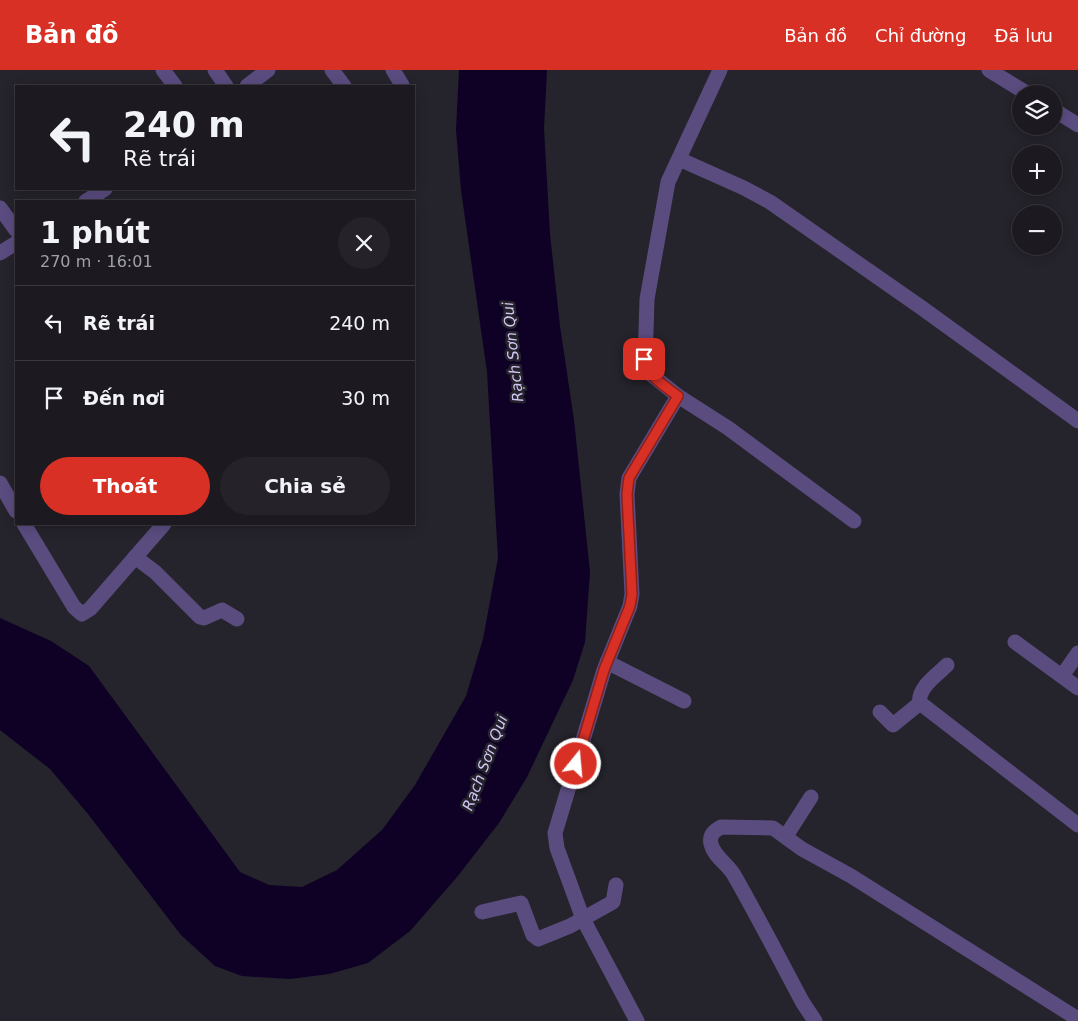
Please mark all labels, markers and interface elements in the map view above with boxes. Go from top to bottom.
text: Bản đồ [25,21,119,49]
text: Bản đồ [784,25,847,46]
text: Chỉ đường [875,25,966,46]
text: Đã lưu [994,25,1053,46]
map controls [1012,85,1062,255]
button: layers [1012,85,1062,135]
icon: left [40,105,105,170]
text: 240 m [123,105,245,145]
button: + [1012,145,1062,195]
text: Rẽ trái [123,146,196,171]
button: − [1012,205,1062,255]
text: 1 phút [40,215,150,250]
button: close [338,217,390,269]
text: 270 m · 16:01 [40,252,153,271]
water label: Rạch Sơn Qui [499,300,527,403]
icon: left [40,309,68,337]
text: Rẽ trái [83,312,155,334]
text: 240 m [329,312,390,334]
pin [623,338,665,380]
icon: arrive [630,345,658,373]
icon: arrive [40,384,68,412]
text: Đến nơi [83,387,165,409]
text: 30 m [341,387,390,409]
button: Thoát [40,457,210,515]
button: Chia sẻ [220,457,390,515]
water label: Rạch Sơn Qui [459,712,512,813]
position arrow [549,737,601,789]

